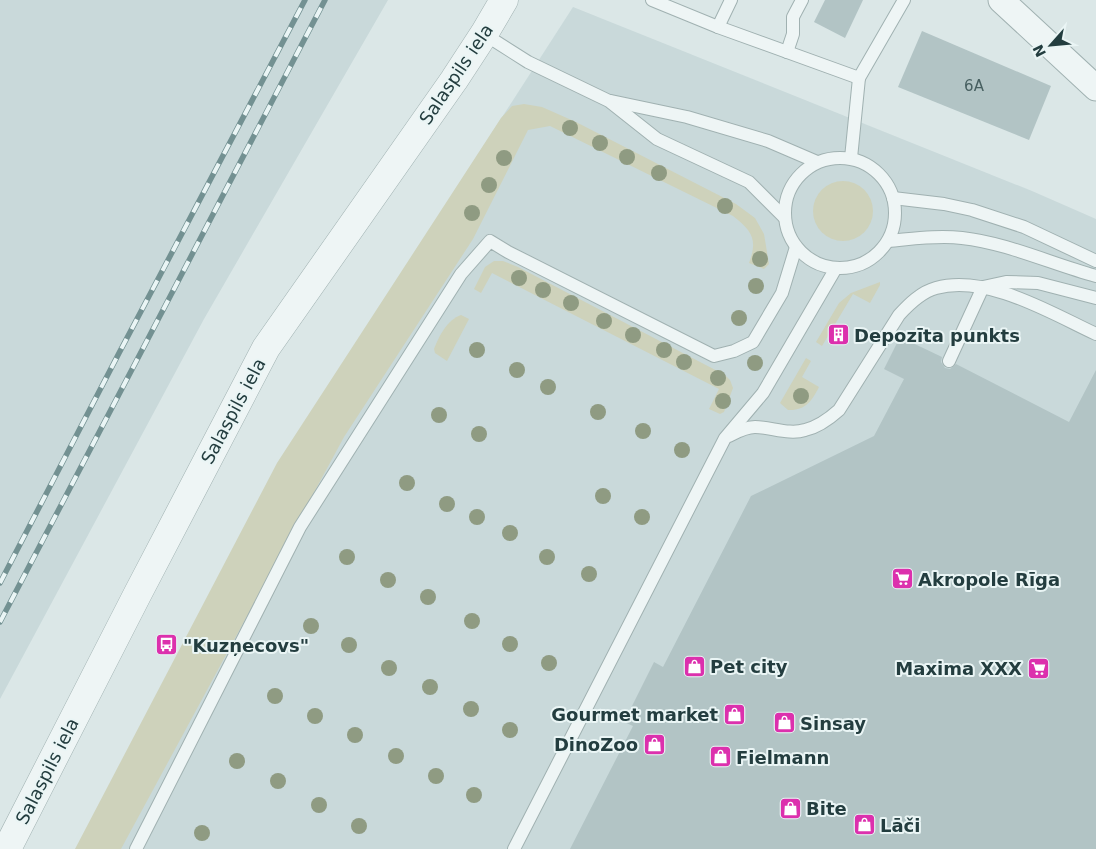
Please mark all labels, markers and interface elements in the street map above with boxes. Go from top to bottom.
street label: Salaspils iela [415,20,497,128]
north arrow [1026,20,1076,70]
text: N [1030,42,1049,60]
house number: 6A [964,77,985,95]
building icon: Depozīta punkts [826,323,850,347]
place label: Depozīta punkts [854,325,1020,346]
street label: Salaspils iela [196,355,270,467]
supermarket icon: Akropole Rīga [890,567,914,591]
place label: Akropole Rīga [918,569,1060,590]
bus stop icon: "Kuzņecovs" [155,633,179,657]
place label: "Kuzņecovs" [183,635,309,656]
shop icon: Pet city [682,654,706,678]
place label: Pet city [710,656,788,677]
supermarket icon: Maxima XXX [1026,656,1050,680]
place label: Maxima XXX [895,658,1022,679]
shop icon: Gourmet market [722,702,746,726]
place label: Gourmet market [551,704,718,725]
shop icon: Sinsay [772,711,796,735]
place label: Sinsay [800,713,866,734]
street label: Salaspils iela [11,714,83,828]
shop icon: DinoZoo [642,732,666,756]
place label: DinoZoo [554,734,638,755]
shop icon: Fielmann [708,745,732,769]
place label: Fielmann [736,747,829,768]
shop icon: Bite [778,796,802,820]
place label: Bite [806,798,847,819]
shop icon: Lāči [852,813,876,837]
place label: Lāči [880,815,920,836]

